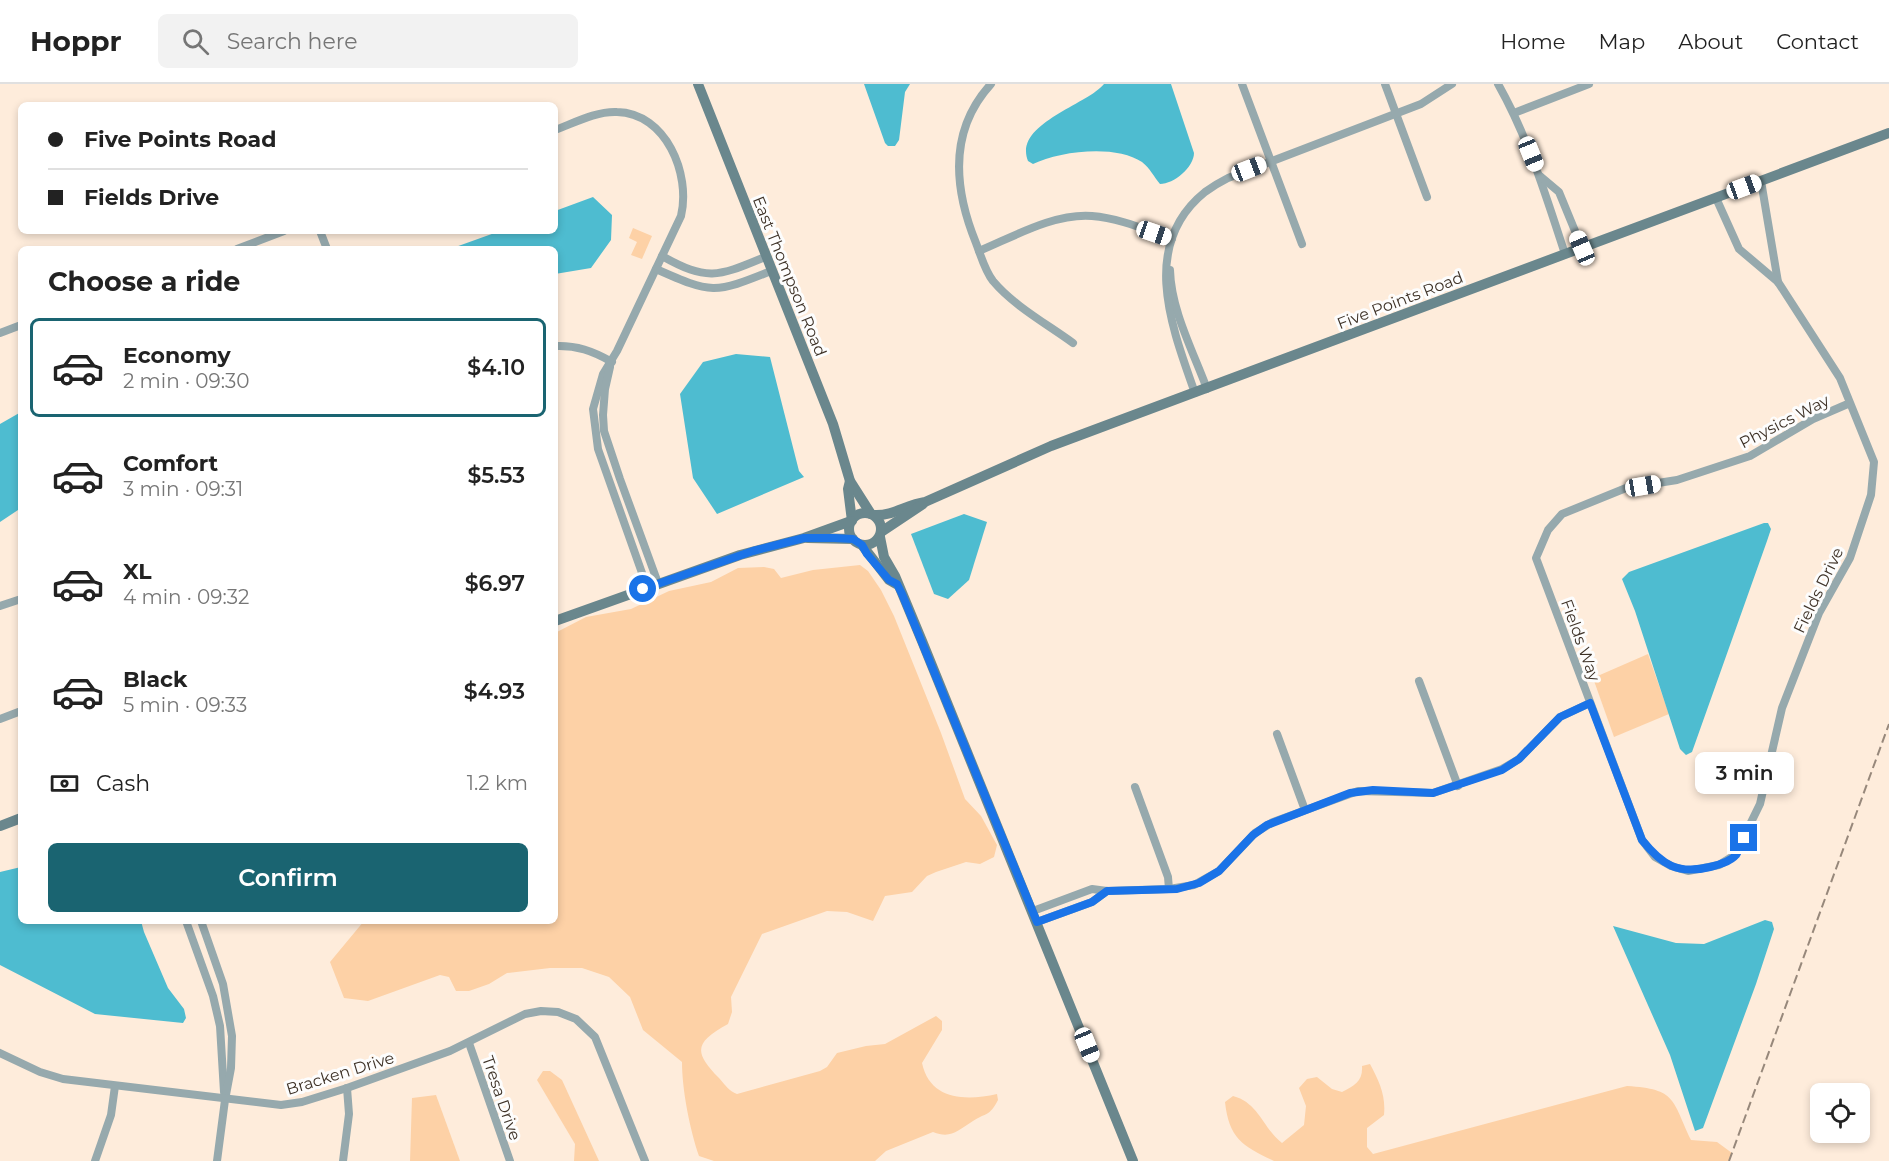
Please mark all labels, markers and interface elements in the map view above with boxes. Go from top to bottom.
search box [158,14,578,68]
text: Hoppr [30,24,122,58]
icon: search [179,25,212,58]
text: Search here [227,28,358,55]
text: Home [1500,29,1565,54]
text: Map [1598,29,1645,54]
text: About [1678,29,1743,54]
text: Contact [1776,29,1859,54]
text: Five Points Road [84,126,276,153]
car [1516,134,1546,174]
car [1229,154,1269,184]
car [1724,172,1764,202]
text: Fields Drive [84,184,219,211]
street label: East Thompson Road [749,193,830,359]
car [1134,219,1174,247]
car [1567,228,1597,268]
text: Choose a ride [48,265,240,298]
street label: Five Points Road [1334,268,1466,333]
icon: car [51,341,105,395]
text: Economy [123,342,231,369]
text: $4.10 [467,354,525,381]
text: 2 min · 09:30 [123,369,249,393]
street label: Physics Way [1736,390,1833,452]
icon: car [51,449,105,503]
text: Comfort [123,450,218,477]
text: $5.53 [467,462,525,489]
car [1624,474,1662,498]
text: 3 min · 09:31 [123,477,243,501]
street label: Fields Drive [1789,544,1847,636]
icon: car [51,557,105,611]
text: XL [123,558,152,585]
text: $6.97 [465,570,525,597]
route start [629,575,656,602]
text: 4 min · 09:32 [123,585,249,609]
street label: Fields Way [1557,597,1604,684]
icon: car [51,665,105,719]
text: Black [123,666,187,693]
text: $4.93 [464,678,525,705]
text: 5 min · 09:33 [123,693,247,717]
callout: 3 min [1694,751,1794,793]
text: 3 min [1716,761,1773,785]
icon: cash [48,767,81,800]
text: Cash [96,770,150,797]
text: 1.2 km [467,771,528,795]
route end [1730,824,1757,851]
button: Confirm [48,843,528,912]
car [1072,1025,1102,1065]
street label: Bracken Drive [284,1048,396,1099]
street label: Tresa Drive [478,1053,525,1143]
map controls [1810,1083,1870,1143]
button: locate [1810,1083,1870,1143]

